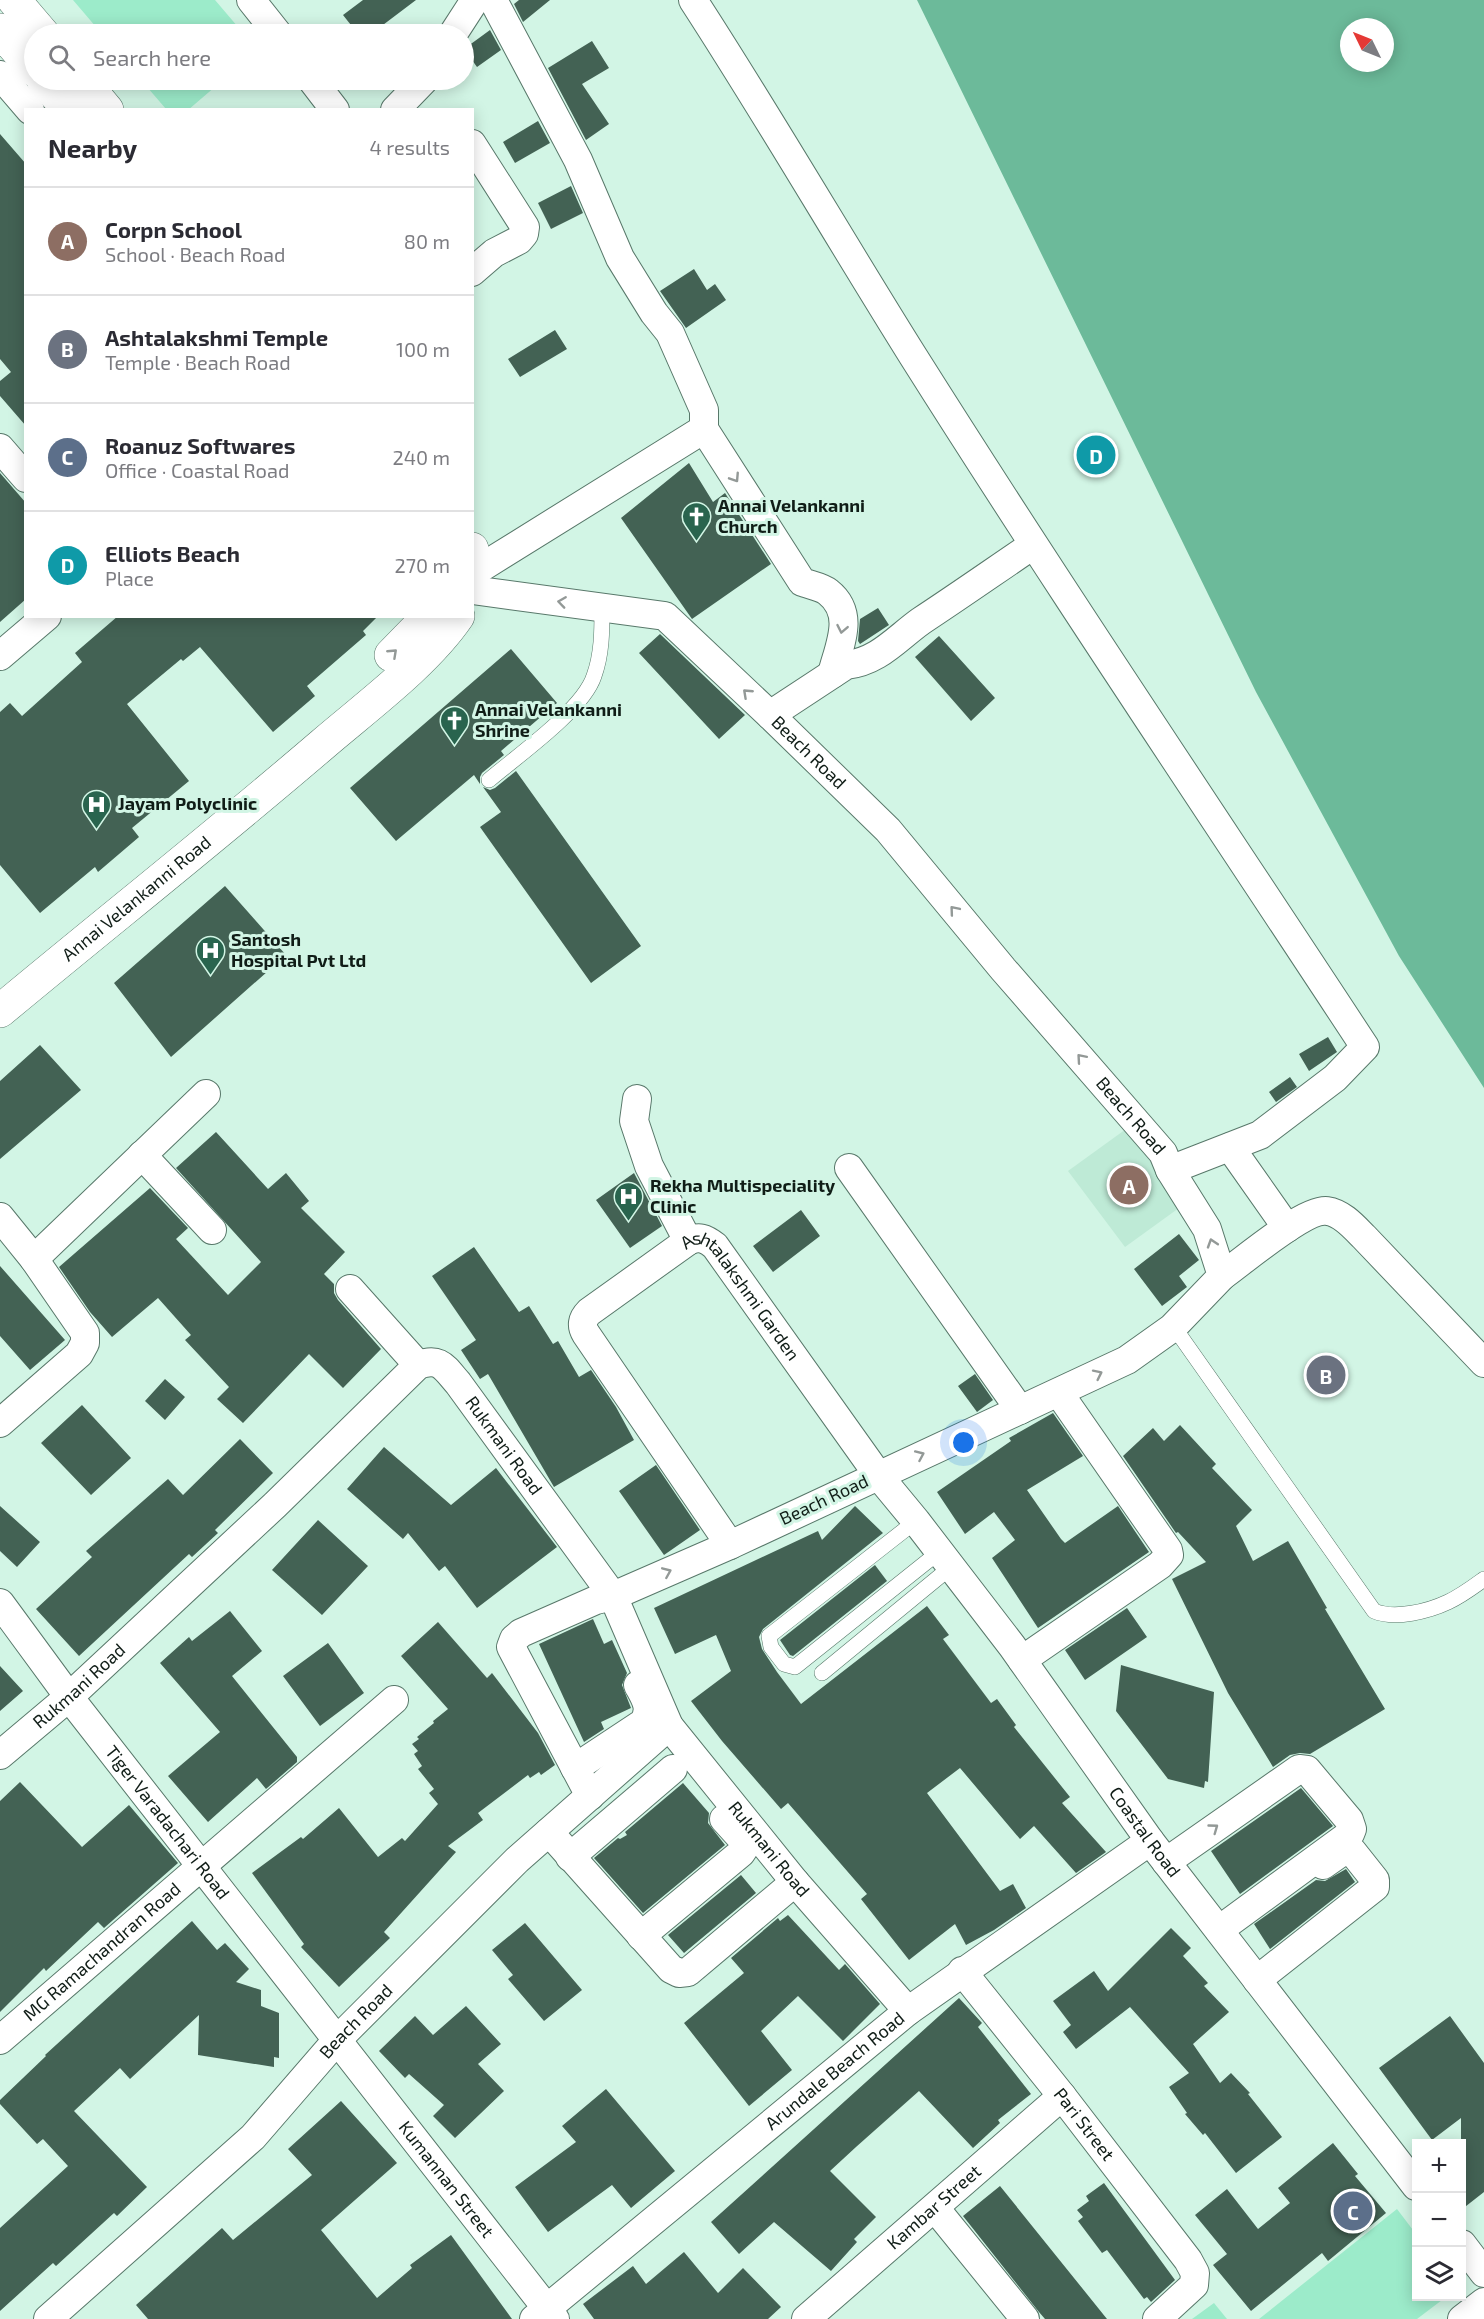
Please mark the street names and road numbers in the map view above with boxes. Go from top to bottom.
street label: Beach Road [767,711,851,793]
street label: Annai Velankanni Road [57,831,215,965]
street label: Beach Road [1092,1072,1171,1159]
street label: Ashtalakshmi Garden [675,1226,805,1364]
street label: Rukmani Road [461,1391,548,1499]
street label: Beach Road [776,1469,871,1529]
street label: Rukmani Road [28,1638,129,1733]
street label: Tiger Varadachari Road [101,1741,235,1903]
street label: Coastal Road [1105,1782,1186,1881]
street label: Rukmani Road [724,1796,815,1901]
street label: MG Ramachandran Road [18,1877,185,2025]
street label: Beach Road [314,1979,397,2063]
street label: Arundale Beach Road [760,2007,909,2134]
street label: Pari Street [1050,2083,1120,2165]
street label: Kumannan Street [394,2116,499,2242]
street label: Kambar Street [882,2160,985,2253]

